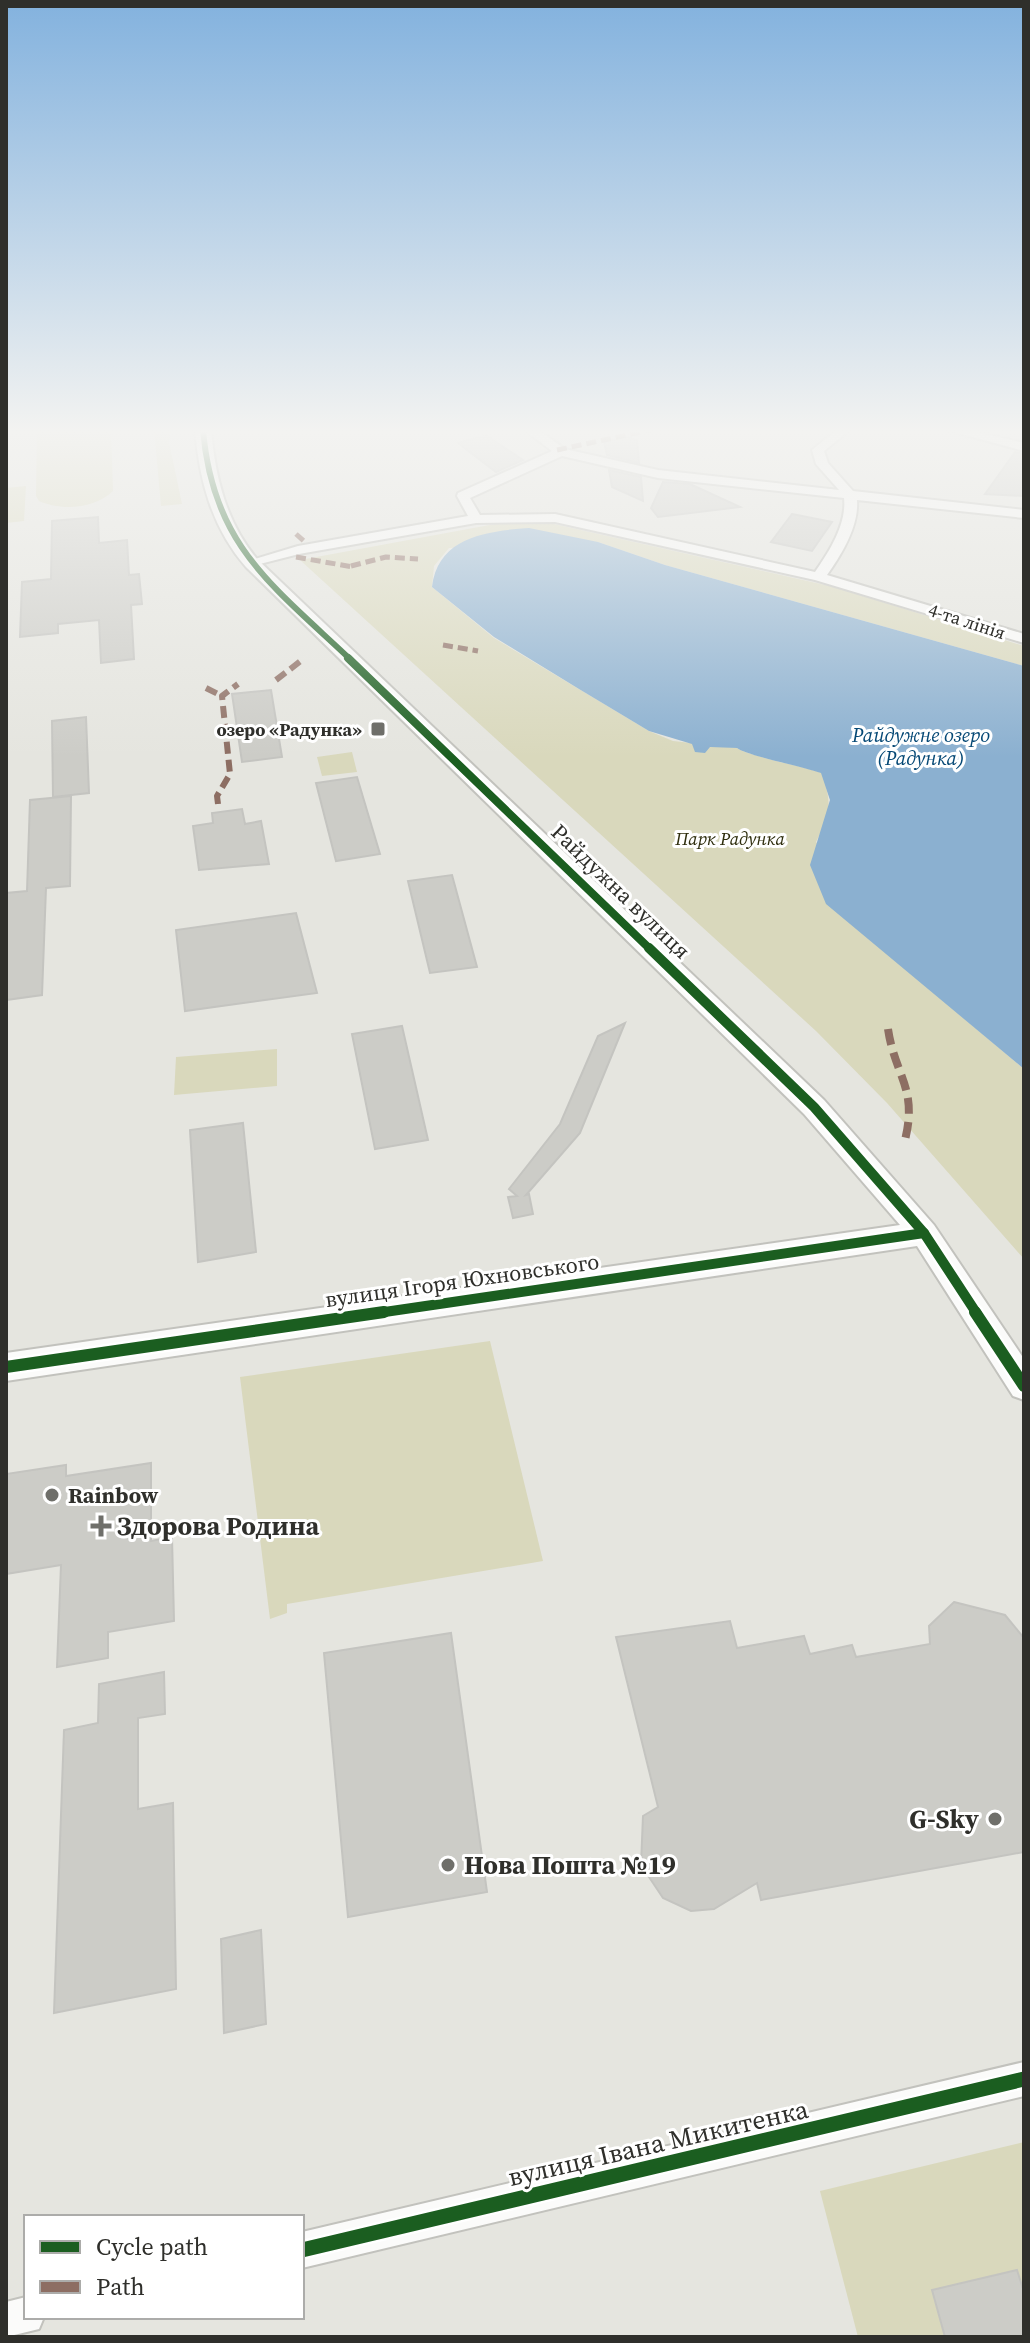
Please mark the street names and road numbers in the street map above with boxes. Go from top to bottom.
street label: 4-та лінія [925,597,1009,645]
street label: Райдужна вулиця [545,817,697,965]
street label: вулиця Ігоря Юхновського [323,1246,601,1314]
street label: вулиця Івана Микитенка [504,2091,812,2195]

